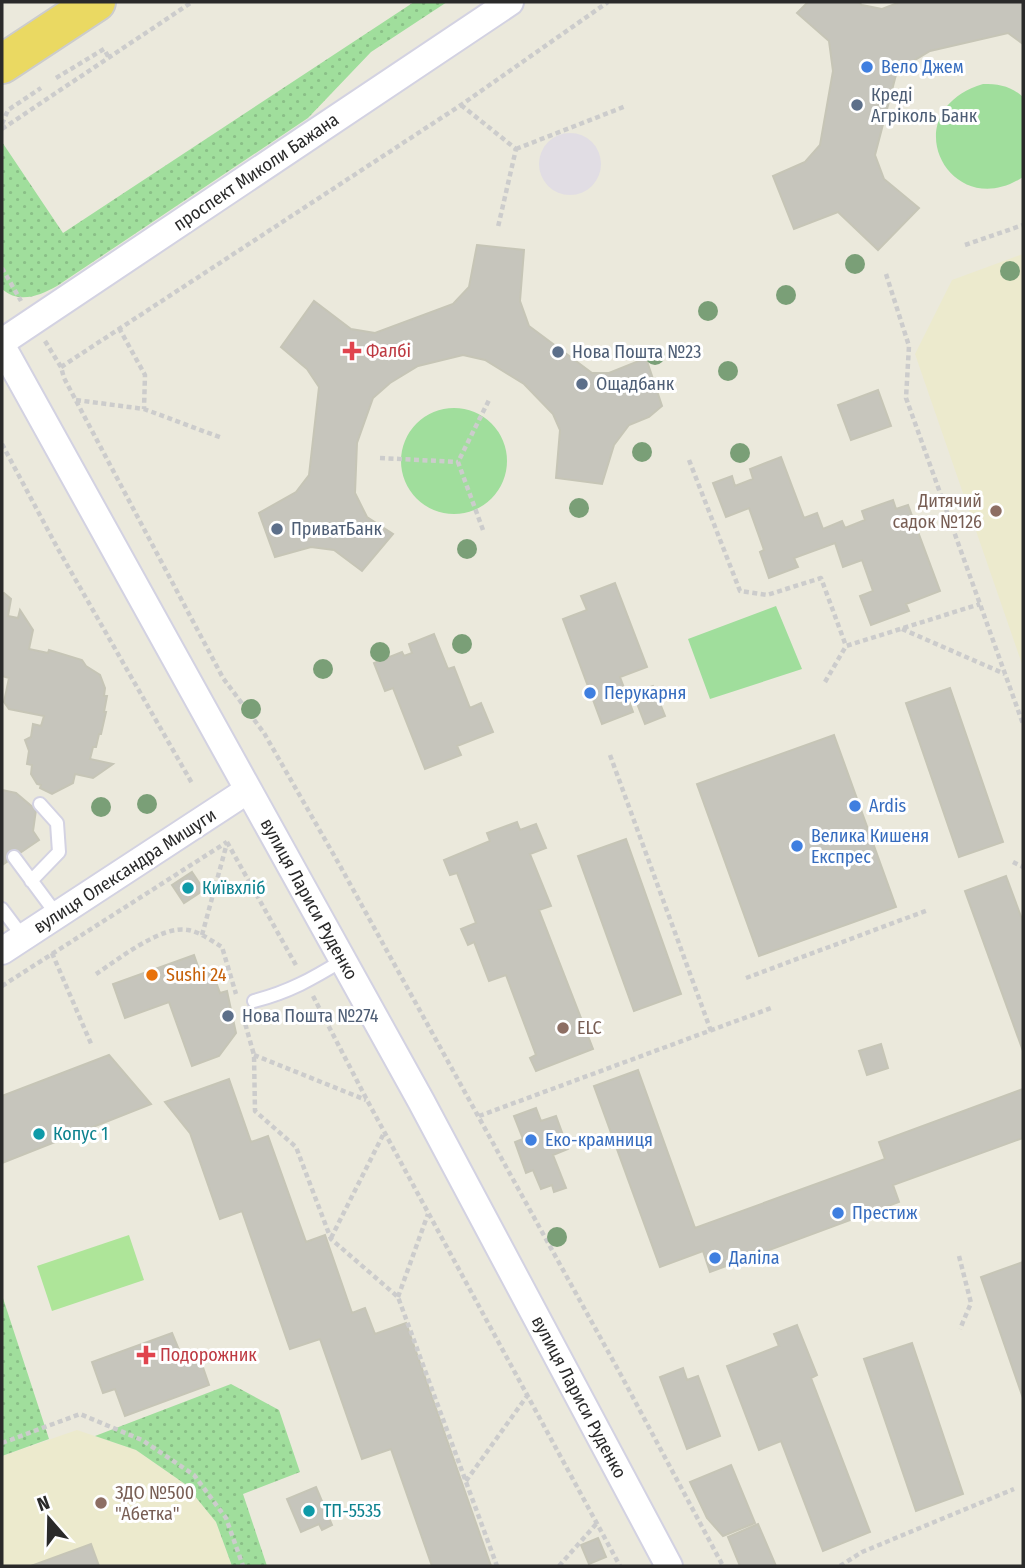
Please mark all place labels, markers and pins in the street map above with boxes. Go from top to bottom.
place label: Вело Джем [881,56,964,78]
marker: Вело Джем [859,59,875,75]
place label: Креді Агріколь Банк [871,84,978,127]
marker: Креді Агріколь Банк [849,97,865,113]
place label: Фалбі [366,340,411,362]
place label: Нова Пошта №23 [572,341,701,363]
marker: Фалбі [344,343,360,359]
marker: Нова Пошта №23 [550,344,566,360]
place label: Ощадбанк [596,373,675,395]
marker: Ощадбанк [574,376,590,392]
place label: Дитячий садок №126 [892,490,982,533]
marker: Дитячий садок №126 [988,503,1004,519]
place label: ПриватБанк [291,518,383,540]
marker: ПриватБанк [269,521,285,537]
place label: Перукарня [604,682,686,704]
marker: Перукарня [582,685,598,701]
place label: Ardis [869,795,906,817]
marker: Ardis [847,798,863,814]
place label: Велика Кишеня Експрес [811,825,929,868]
marker: Велика Кишеня Експрес [789,838,805,854]
place label: Київхліб [202,877,266,899]
marker: Київхліб [180,880,196,896]
place label: Sushi 24 [166,964,227,986]
marker: Sushi 24 [144,967,160,983]
place label: Нова Пошта №274 [242,1005,379,1027]
marker: Нова Пошта №274 [220,1008,236,1024]
place label: ELC [577,1017,602,1039]
marker: ELC [555,1020,571,1036]
place label: Копус 1 [53,1123,108,1145]
marker: Копус 1 [31,1126,47,1142]
place label: Еко-крамниця [545,1129,653,1151]
marker: Еко-крамниця [523,1132,539,1148]
place label: Престиж [852,1202,918,1224]
marker: Престиж [830,1205,846,1221]
place label: Даліла [728,1247,780,1269]
marker: Даліла [707,1250,723,1266]
place label: Подорожник [160,1344,257,1366]
marker: Подорожник [138,1347,154,1363]
place label: ЗДО №500 "Абетка" [115,1482,194,1525]
marker: ЗДО №500 "Абетка" [93,1495,109,1511]
place label: ТП-5535 [323,1500,381,1522]
marker: ТП-5535 [301,1503,317,1519]

